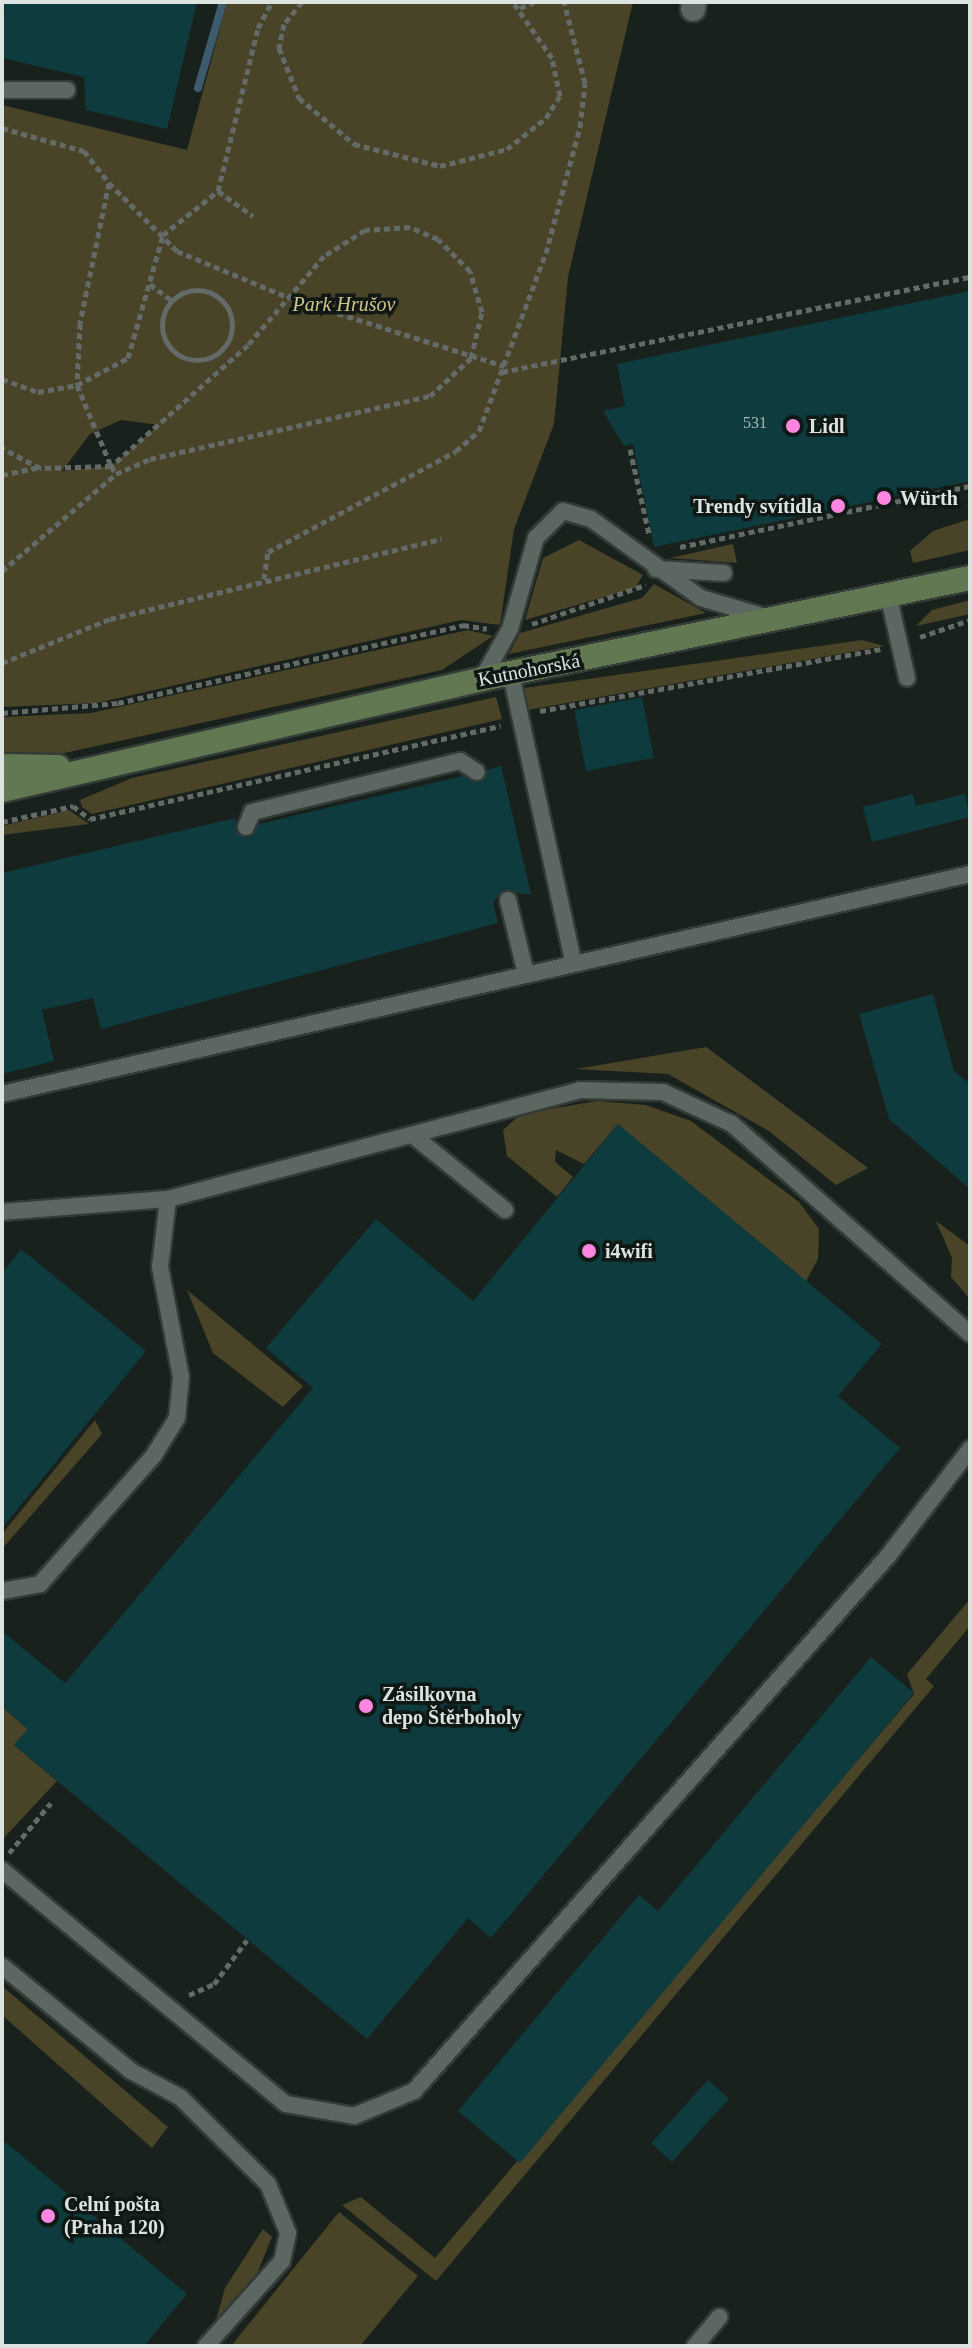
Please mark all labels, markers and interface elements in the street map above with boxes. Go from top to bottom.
park label: Park Hrušov [293,292,395,316]
house number: 531 [743,413,767,433]
place label: Lidl [809,414,845,438]
marker: Lidl [784,417,802,435]
place label: Würth [900,486,958,510]
marker: Würth [875,489,893,507]
place label: Trendy svítidla [693,494,822,518]
marker: Trendy svítidla [829,497,847,515]
street label: Kutnohorská [476,648,582,692]
place label: i4wifi [605,1239,653,1263]
marker: i4wifi [580,1242,598,1260]
place label: Zásilkovna depo Štěrboholy [382,1682,521,1729]
marker: Zásilkovna depo Štěrboholy [357,1697,375,1715]
place label: Celní pošta (Praha 120) [64,2192,165,2239]
marker: Celní pošta (Praha 120) [39,2207,57,2225]

